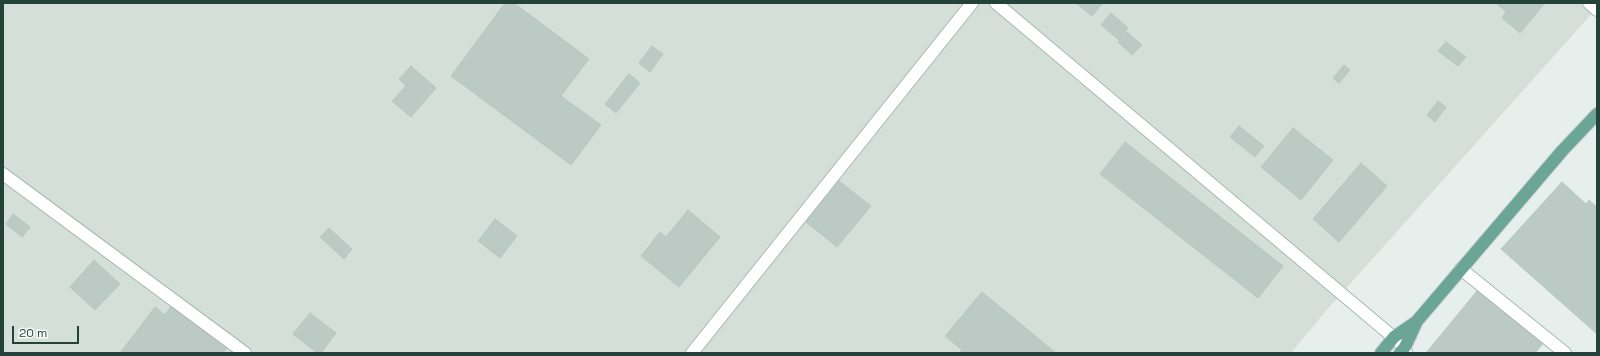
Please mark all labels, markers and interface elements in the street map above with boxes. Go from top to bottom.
scale bar [14,318,81,344]
text: 20 m [19,325,47,341]

